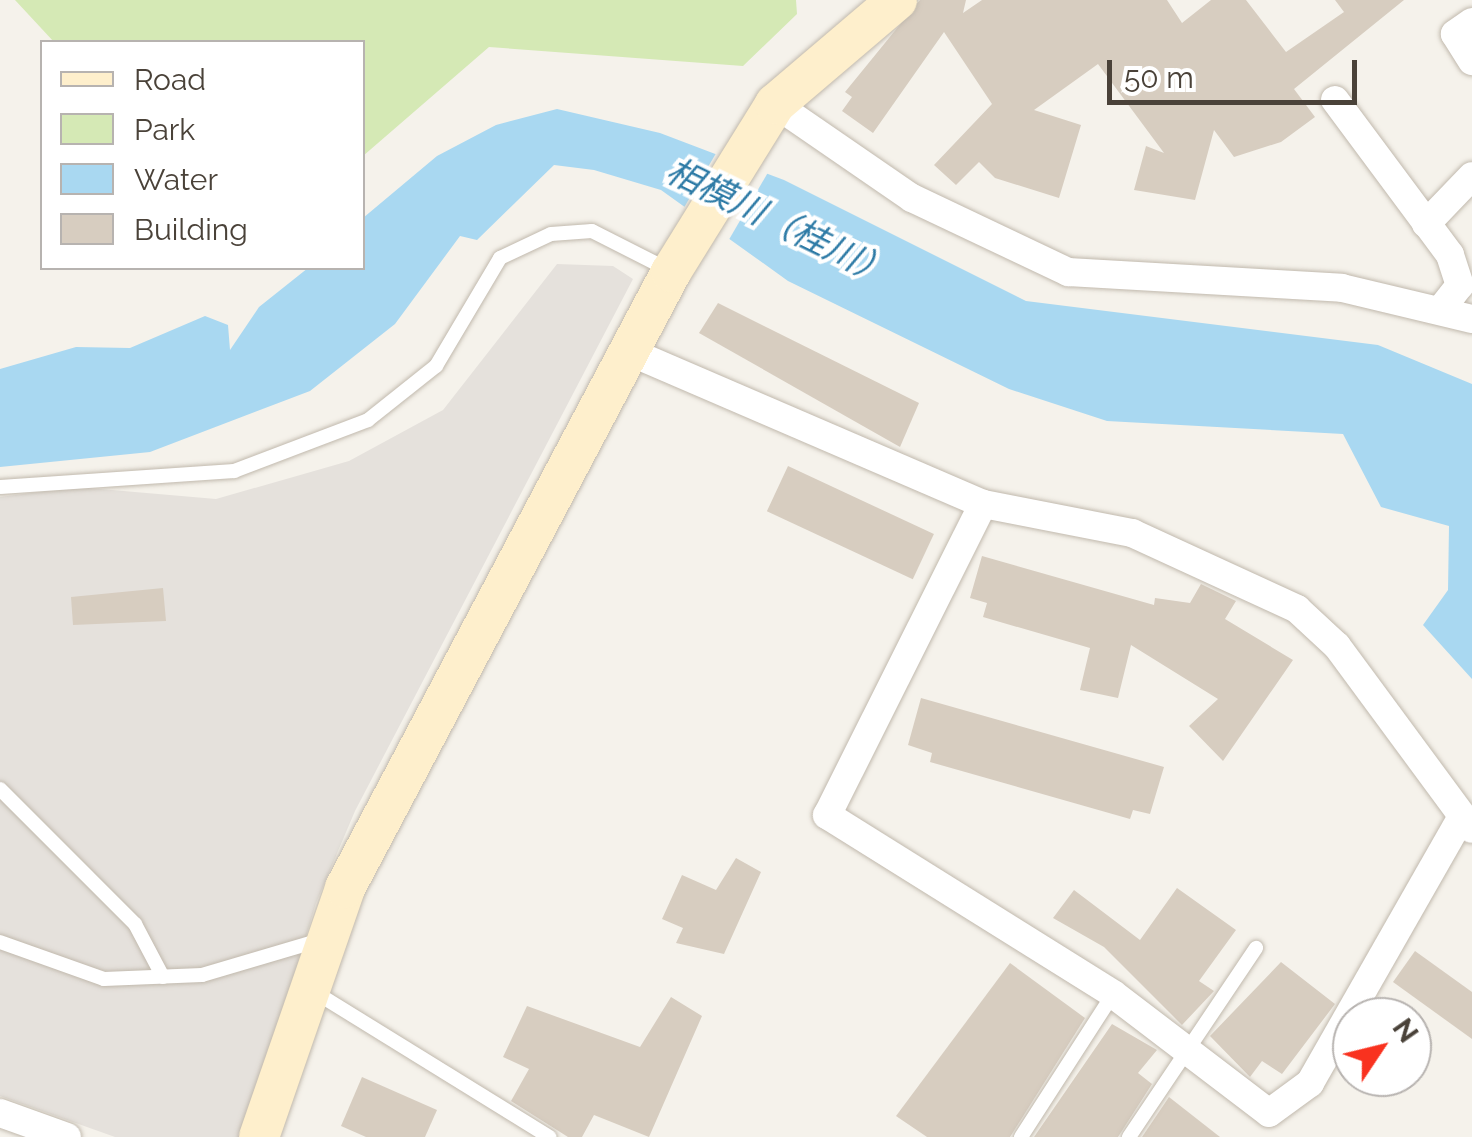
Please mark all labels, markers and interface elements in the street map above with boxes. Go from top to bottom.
legend [40,40,365,270]
scale bar [1112,40,1362,102]
text: 50 m [1124,60,1194,95]
text: Road [134,62,206,97]
text: Park [134,112,195,147]
water label: 相模川（桂川） [660,149,898,295]
text: Water [134,162,218,197]
text: Building [134,212,248,247]
north arrow [1332,997,1432,1097]
text: N [1386,1012,1425,1049]

